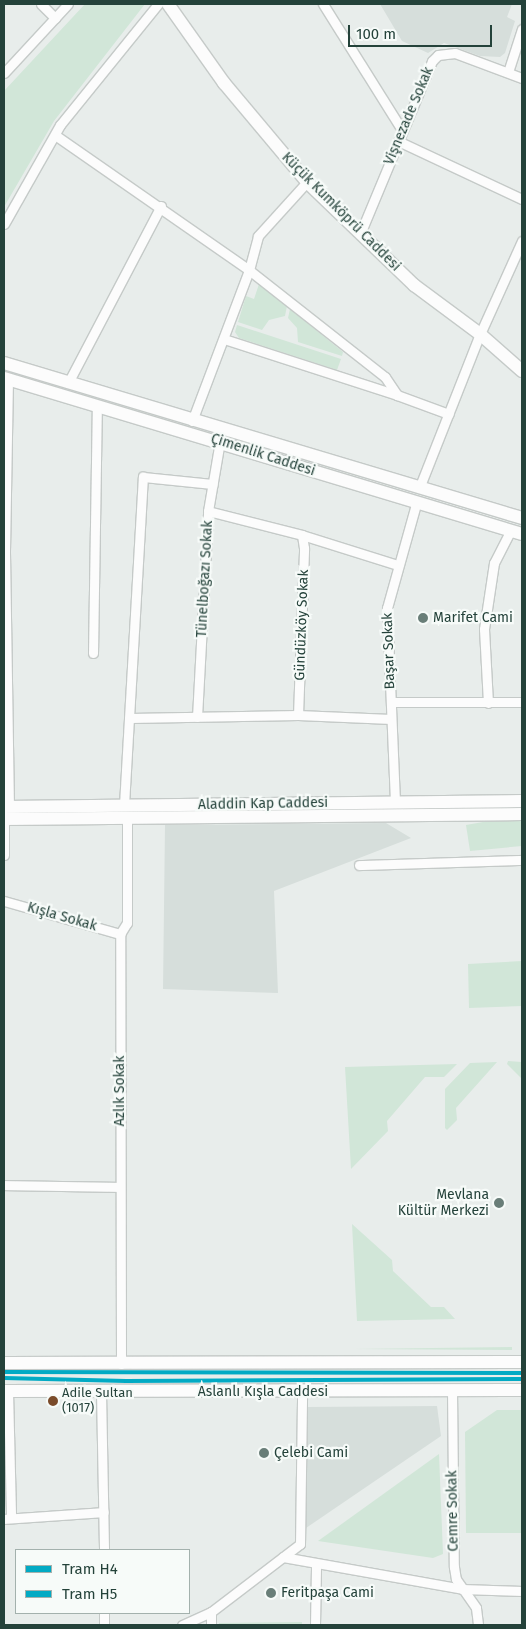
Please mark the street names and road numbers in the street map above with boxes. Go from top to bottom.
street label: Vişnezade Sokak [381,64,437,168]
street label: Küçük Kumköprü Caddesi [278,149,404,275]
street label: Çimenlik Caddesi [209,430,317,480]
street label: Tünelboğazı Sokak [194,520,216,638]
street label: Gündüzköy Sokak [292,569,312,681]
street label: Başar Sokak [379,612,399,690]
street label: Aladdin Kap Caddesi [198,794,328,814]
street label: Kışla Sokak [25,899,99,935]
street label: Azlık Sokak [112,1056,128,1126]
street label: Aslanlı Kışla Caddesi [198,1384,328,1400]
street label: Cemre Sokak [444,1470,462,1552]

